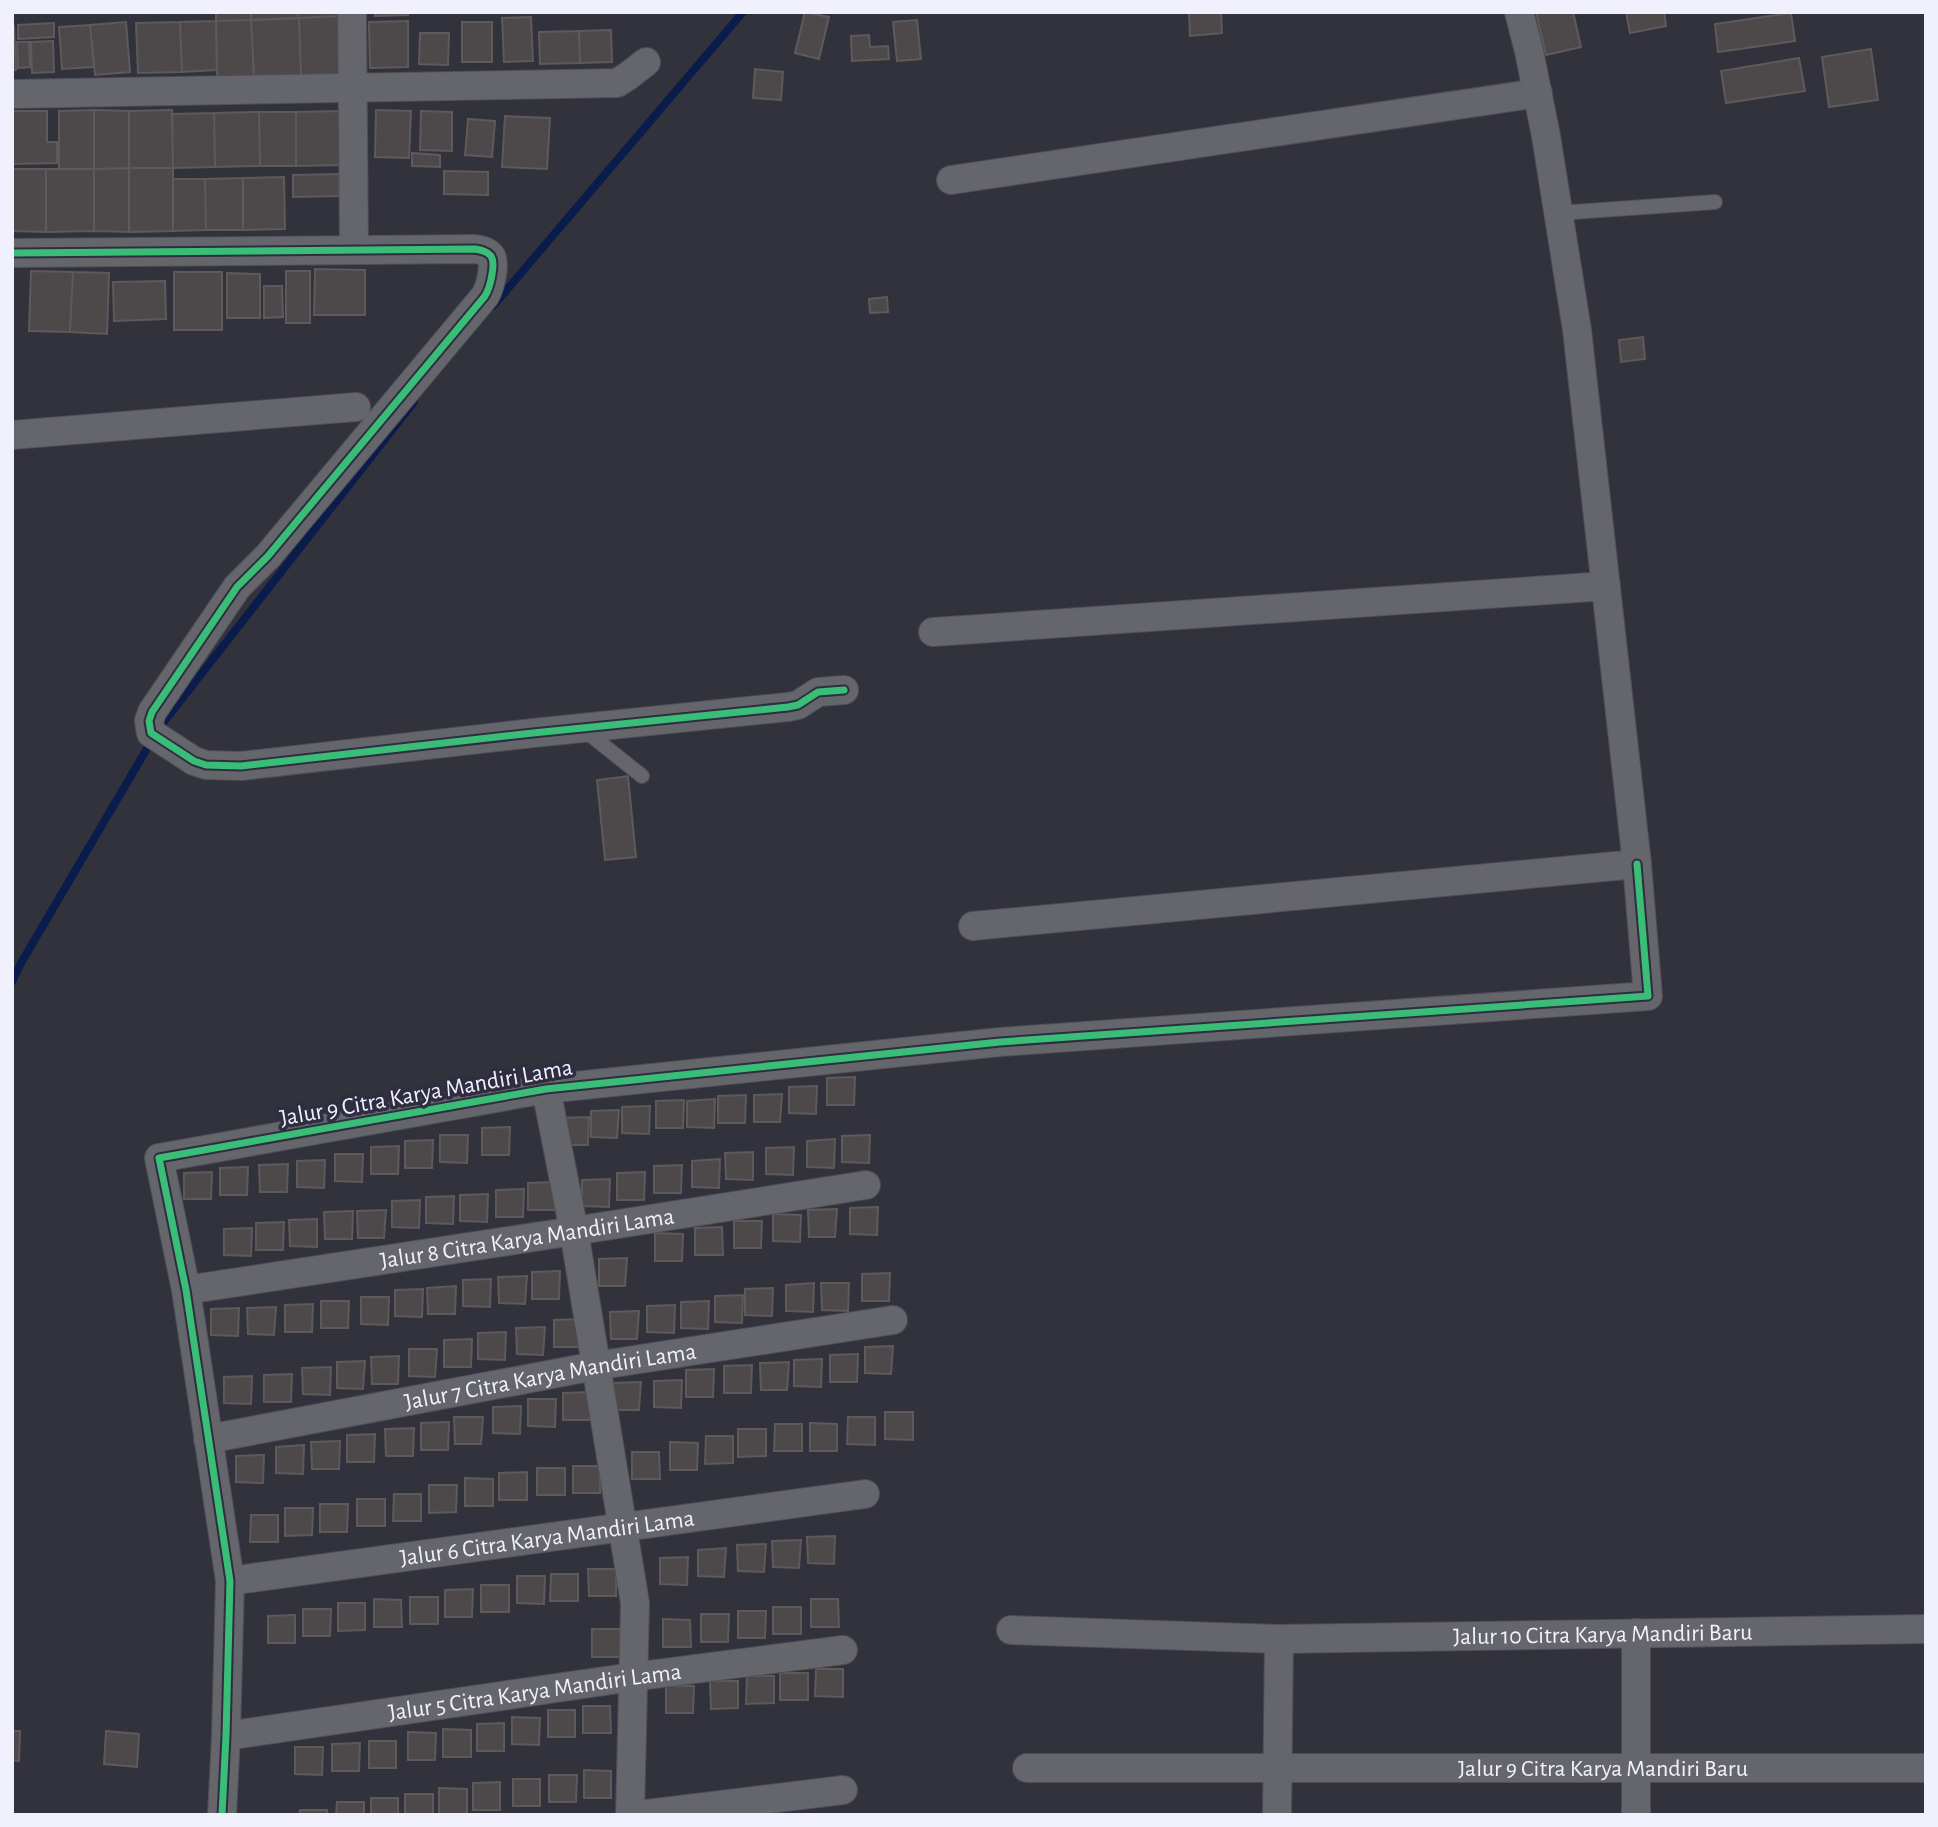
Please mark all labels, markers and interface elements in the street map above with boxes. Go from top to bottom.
street label: Jalur 9 Citra Karya Mandiri Lama [278,1055,574,1131]
street label: Jalur 8 Citra Karya Mandiri Lama [378,1204,676,1273]
street label: Jalur 7 Citra Karya Mandiri Lama [403,1340,698,1415]
street label: Jalur 6 Citra Karya Mandiri Lama [398,1506,696,1571]
street label: Jalur 10 Citra Karya Mandiri Baru [1453,1621,1753,1649]
street label: Jalur 5 Citra Karya Mandiri Lama [387,1660,683,1725]
street label: Jalur 9 Citra Karya Mandiri Baru [1458,1757,1748,1781]

